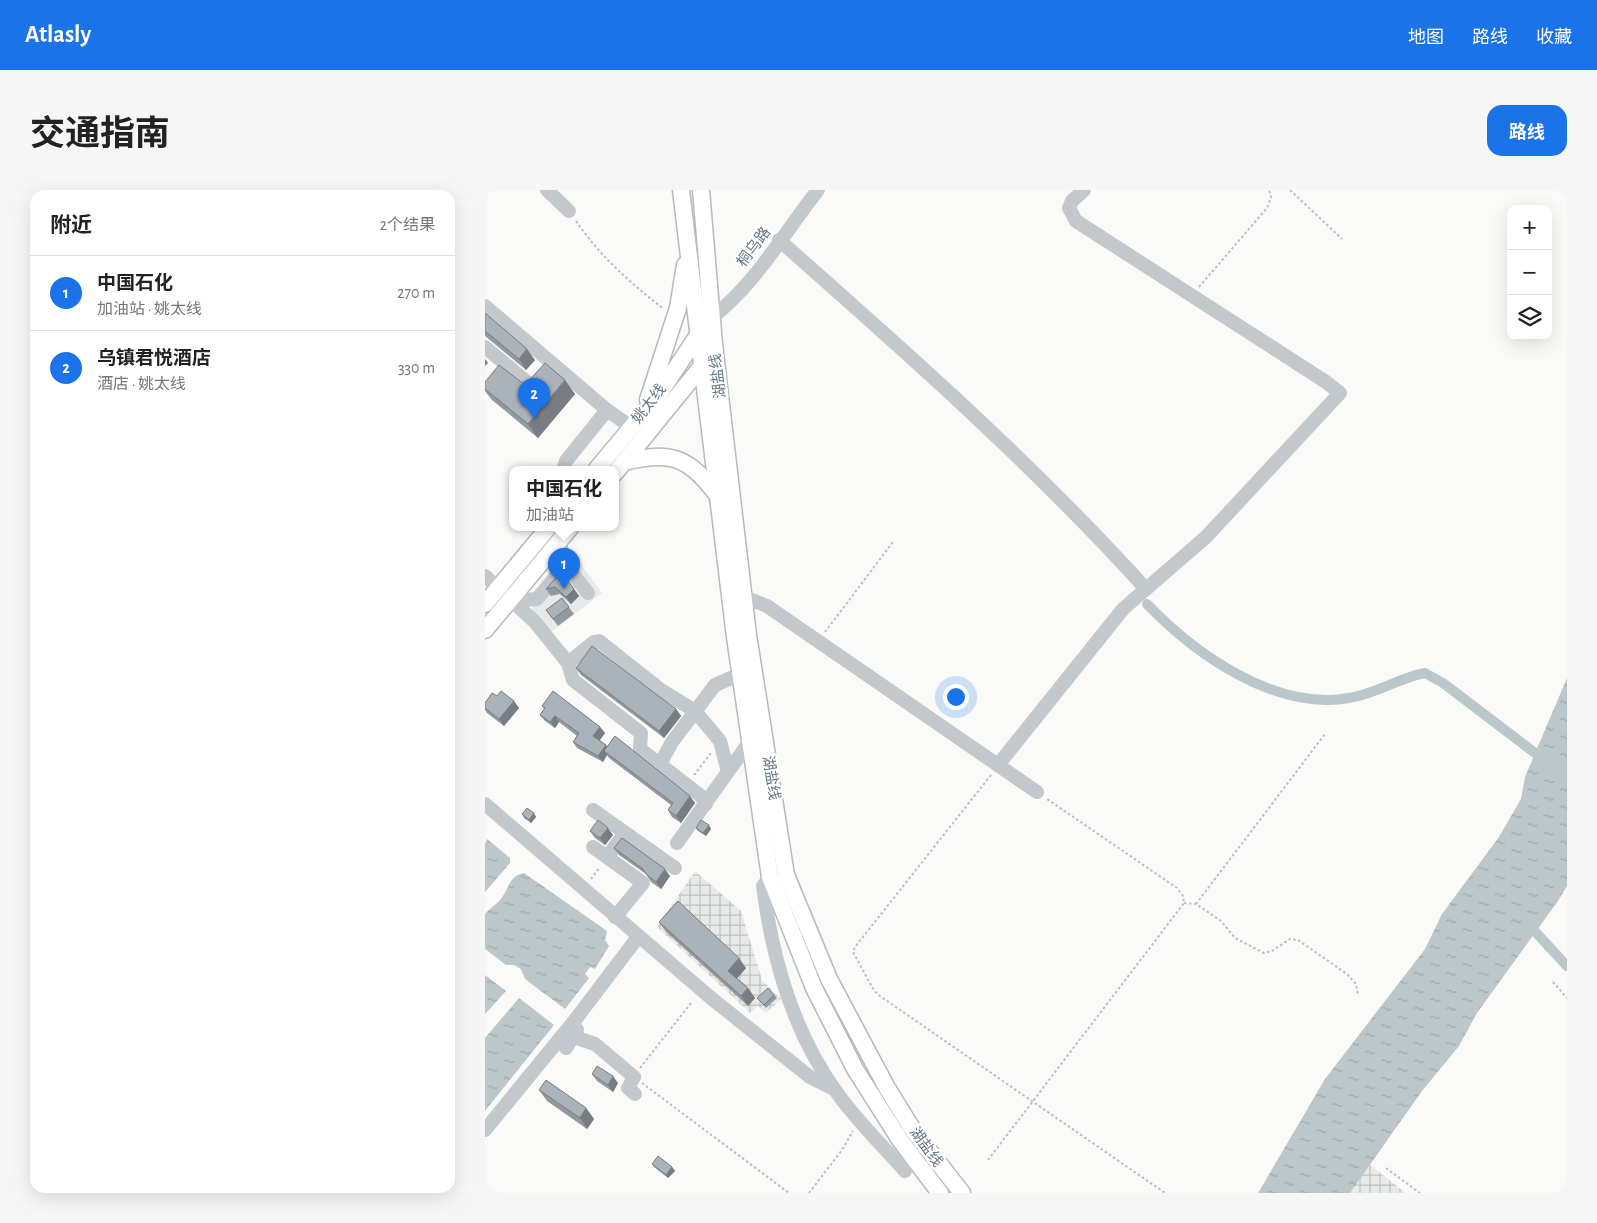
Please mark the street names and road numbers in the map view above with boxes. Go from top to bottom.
street label: 桐乌路 [734,224,774,269]
street label: 湖盐线 [706,353,728,399]
street label: 姚太线 [628,380,669,426]
street label: 湖盐线 [760,754,784,801]
street label: 湖盐线 [907,1123,947,1170]

